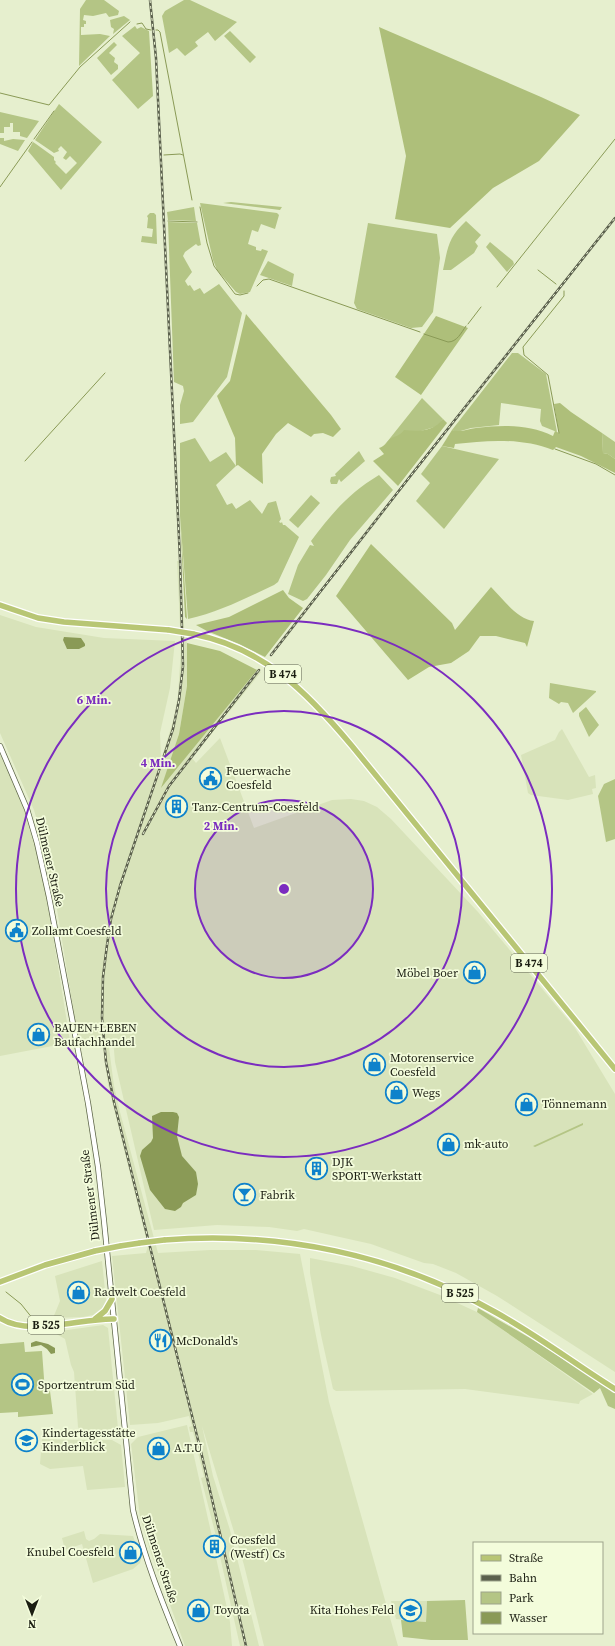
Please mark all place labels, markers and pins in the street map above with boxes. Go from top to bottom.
place label: Feuerwache Coesfeld [226,763,291,793]
public building icon: Feuerwache Coesfeld [198,765,224,791]
building icon: Tanz-Centrum-Coesfeld [164,794,190,820]
place label: Tanz-Centrum-Coesfeld [192,799,319,815]
centre of rings [277,882,291,896]
public building icon: Zollamt Coesfeld [4,918,30,944]
place label: Zollamt Coesfeld [32,923,122,939]
shop icon: Möbel Boer [461,960,487,986]
place label: Möbel Boer [396,965,458,981]
place label: BAUEN+LEBEN Baufachhandel [54,1020,137,1050]
shop icon: BAUEN+LEBEN Baufachhandel [26,1022,52,1048]
place label: Motorenservice Coesfeld [390,1050,474,1080]
shop icon: Motorenservice Coesfeld [362,1052,388,1078]
shop icon: Wegs [383,1080,409,1106]
place label: Wegs [412,1085,440,1101]
shop icon: Tönnemann [514,1091,540,1117]
place label: Tönnemann [542,1096,607,1112]
shop icon: mk-auto [436,1131,462,1157]
place label: mk-auto [464,1136,509,1152]
place label: DJK SPORT-Werkstatt [332,1154,422,1184]
building icon: DJK SPORT-Werkstatt [303,1156,329,1182]
bar icon: Fabrik [232,1182,258,1208]
place label: Fabrik [260,1187,295,1203]
shop icon: Radwelt Coesfeld [66,1279,92,1305]
place label: Radwelt Coesfeld [94,1284,186,1300]
restaurant icon: McDonald's [148,1328,174,1354]
place label: McDonald's [176,1333,238,1349]
sports icon: Sportzentrum Süd [9,1372,35,1398]
place label: Sportzentrum Süd [38,1377,135,1393]
place label: Kindertagesstätte Kinderblick [42,1425,136,1455]
school or university icon: Kindertagesstätte Kinderblick [14,1427,40,1453]
shop icon: A.T.U [145,1435,171,1461]
place label: A.T.U [174,1440,203,1456]
place label: Coesfeld (Westf) Cs [230,1532,285,1562]
building icon: Coesfeld (Westf) Cs [202,1534,228,1560]
shop icon: Knubel Coesfeld [117,1539,143,1565]
place label: Knubel Coesfeld [27,1544,114,1560]
shop icon: Toyota [185,1597,211,1623]
school or university icon: Kita Hohes Feld [397,1597,423,1623]
place label: Toyota [214,1602,250,1618]
place label: Kita Hohes Feld [310,1602,394,1618]

